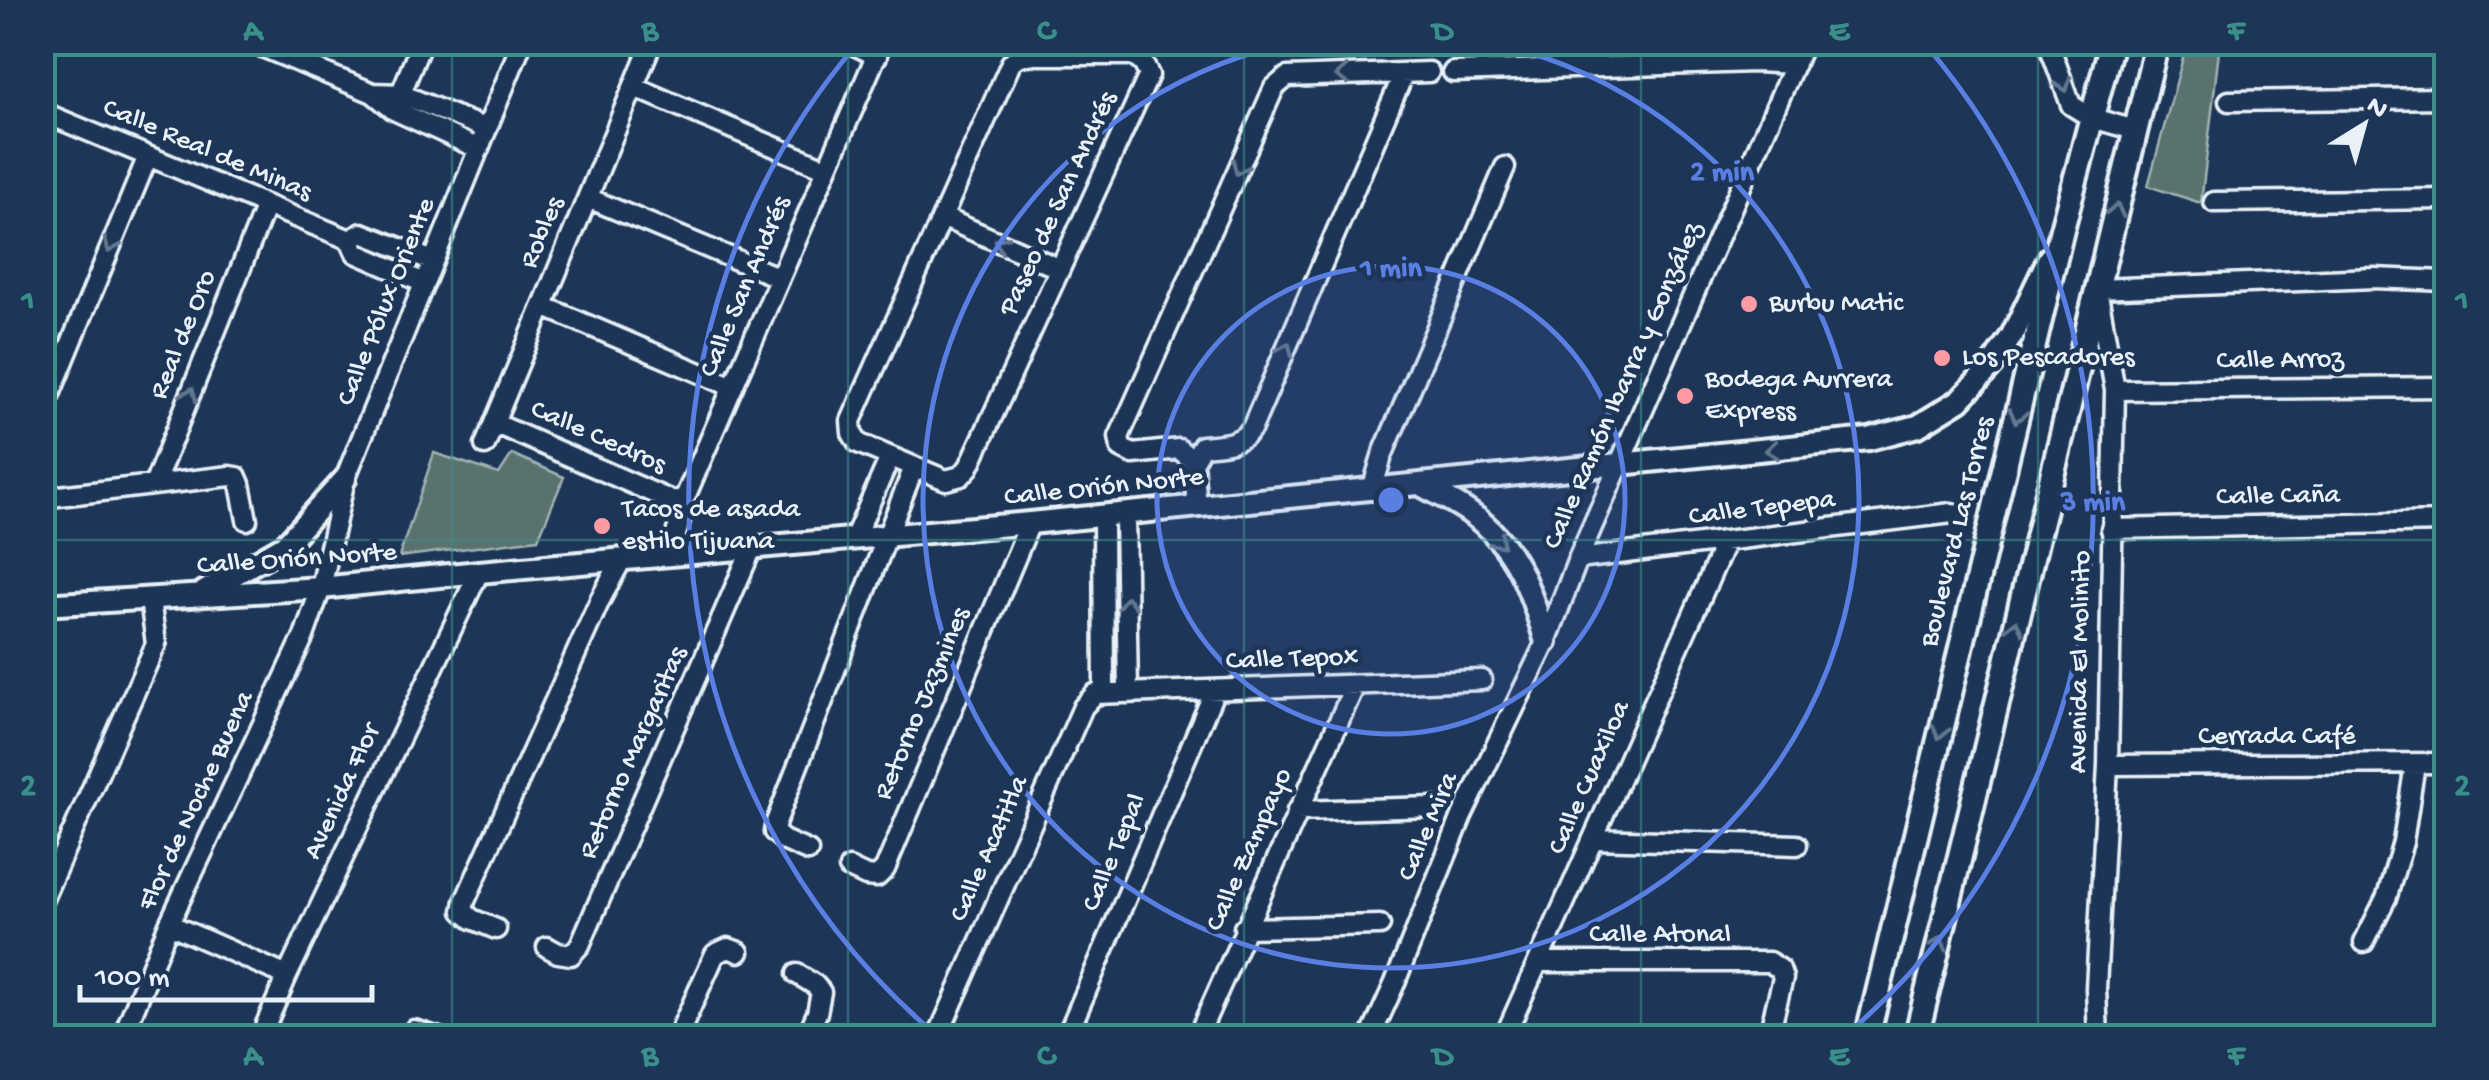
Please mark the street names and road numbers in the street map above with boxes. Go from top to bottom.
street label: Paseo de San Andrés [992,86,1126,322]
street label: Calle Real de Minas [98,92,317,210]
street label: Robles [513,191,573,274]
street label: Calle San Andrés [693,191,799,383]
street label: Calle Pólux Oriente [330,193,444,411]
street label: Calle Ramón Ibarra y González [1537,216,1712,555]
street label: Real de Oro [143,266,225,404]
street label: Calle Arroz [2216,343,2346,379]
street label: Calle Cedros [525,393,672,483]
street label: Boulevard Las Torres [1913,413,2003,651]
street label: Calle Orión Norte [1003,461,1206,515]
street label: Calle Caña [2216,479,2342,515]
street label: Calle Tepepa [1687,483,1838,534]
street label: Calle Orión Norte [196,537,398,583]
street label: Avenida El Molinito [2063,550,2099,774]
street label: Retorno Jazmines [868,602,979,805]
street label: Retorno Margaritas [572,641,696,864]
street label: Calle Tepox [1225,641,1359,679]
street label: Flor de Noche Buena [131,685,263,917]
street label: Calle Cuaxiloa [1541,695,1639,860]
street label: Avenida Flor [297,717,390,865]
street label: Cerrada Café [2198,721,2356,754]
street label: Calle Zampayo [1199,763,1301,937]
street label: Calle Mira [1391,766,1467,886]
street label: Calle Acatitla [943,770,1037,927]
street label: Calle Tepal [1075,789,1155,917]
street label: Calle Atonal [1589,919,1731,952]

